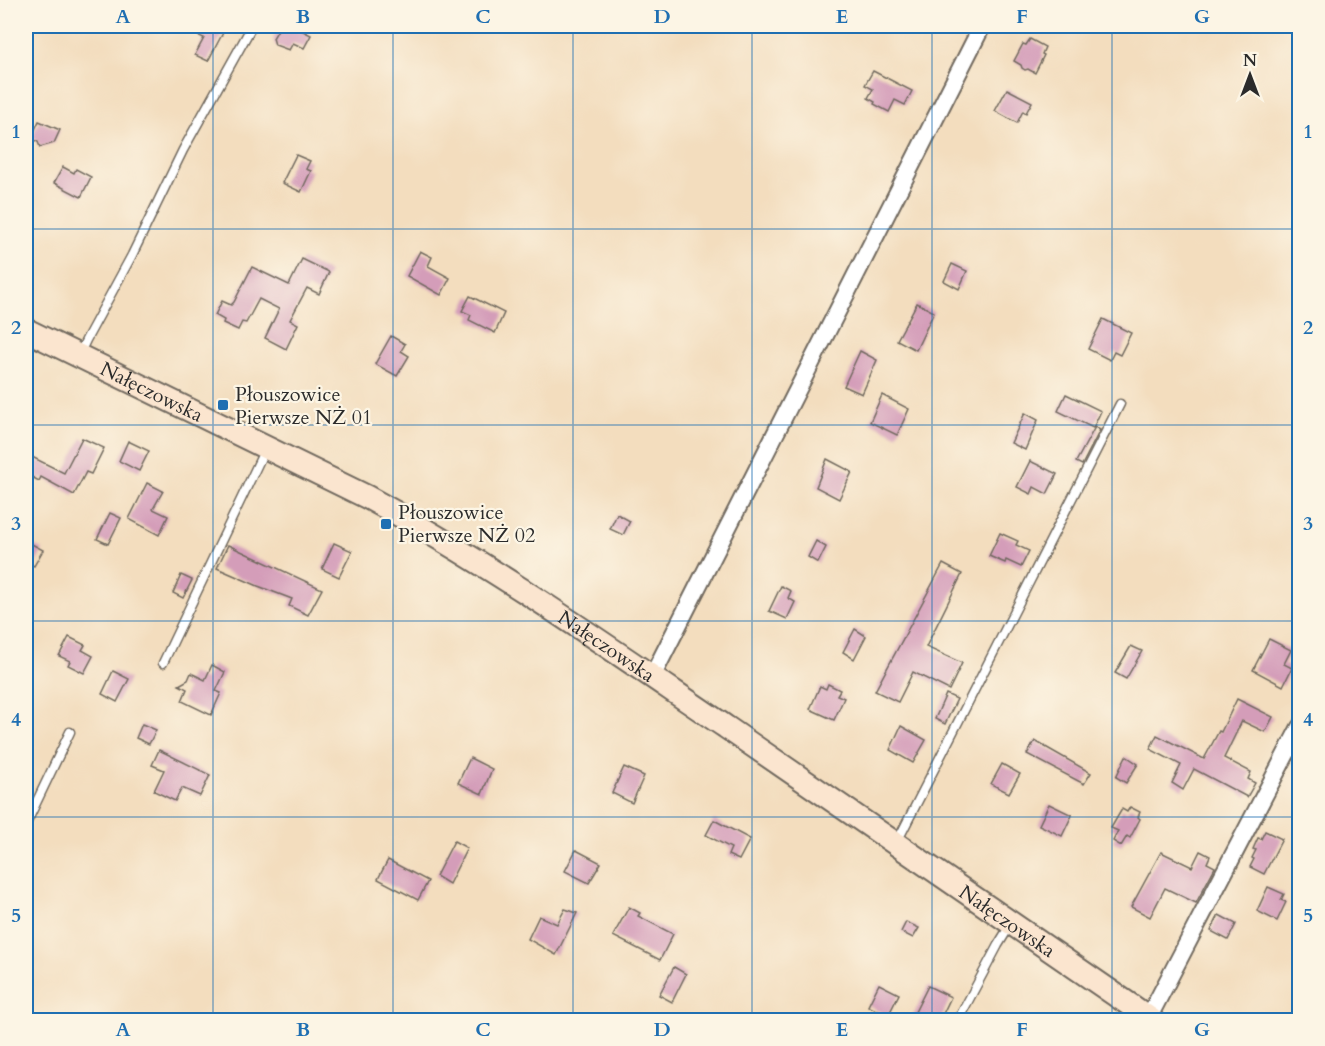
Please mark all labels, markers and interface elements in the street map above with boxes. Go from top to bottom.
text: A [115,3,131,30]
text: B [296,3,310,30]
text: C [475,3,491,30]
text: D [653,3,671,30]
text: E [836,3,848,30]
text: F [1016,3,1028,30]
text: G [1194,3,1210,30]
north arrow [1220,45,1280,105]
text: N [1243,50,1257,72]
text: 1 [11,118,21,145]
text: 1 [1303,118,1313,145]
text: 2 [11,314,21,341]
text: 2 [1303,314,1313,341]
street label: Nałęczowska [96,355,208,429]
place label: Płouszowice Pierwsze NŻ 01 [235,381,372,431]
marker: Płouszowice Pierwsze NŻ 01 [216,398,230,412]
place label: Płouszowice Pierwsze NŻ 02 [398,499,535,549]
text: 3 [11,510,21,537]
text: 3 [1303,510,1313,537]
marker: Płouszowice Pierwsze NŻ 02 [379,517,393,531]
street label: Nałęczowska [553,604,660,689]
text: 4 [11,706,21,733]
text: 4 [1303,706,1313,733]
street label: Nałęczowska [954,879,1061,964]
text: 5 [11,902,21,929]
text: 5 [1303,902,1313,929]
text: A [115,1016,131,1043]
text: B [296,1016,310,1043]
text: C [475,1016,491,1043]
text: D [653,1016,671,1043]
text: E [836,1016,848,1043]
text: F [1016,1016,1028,1043]
text: G [1194,1016,1210,1043]

